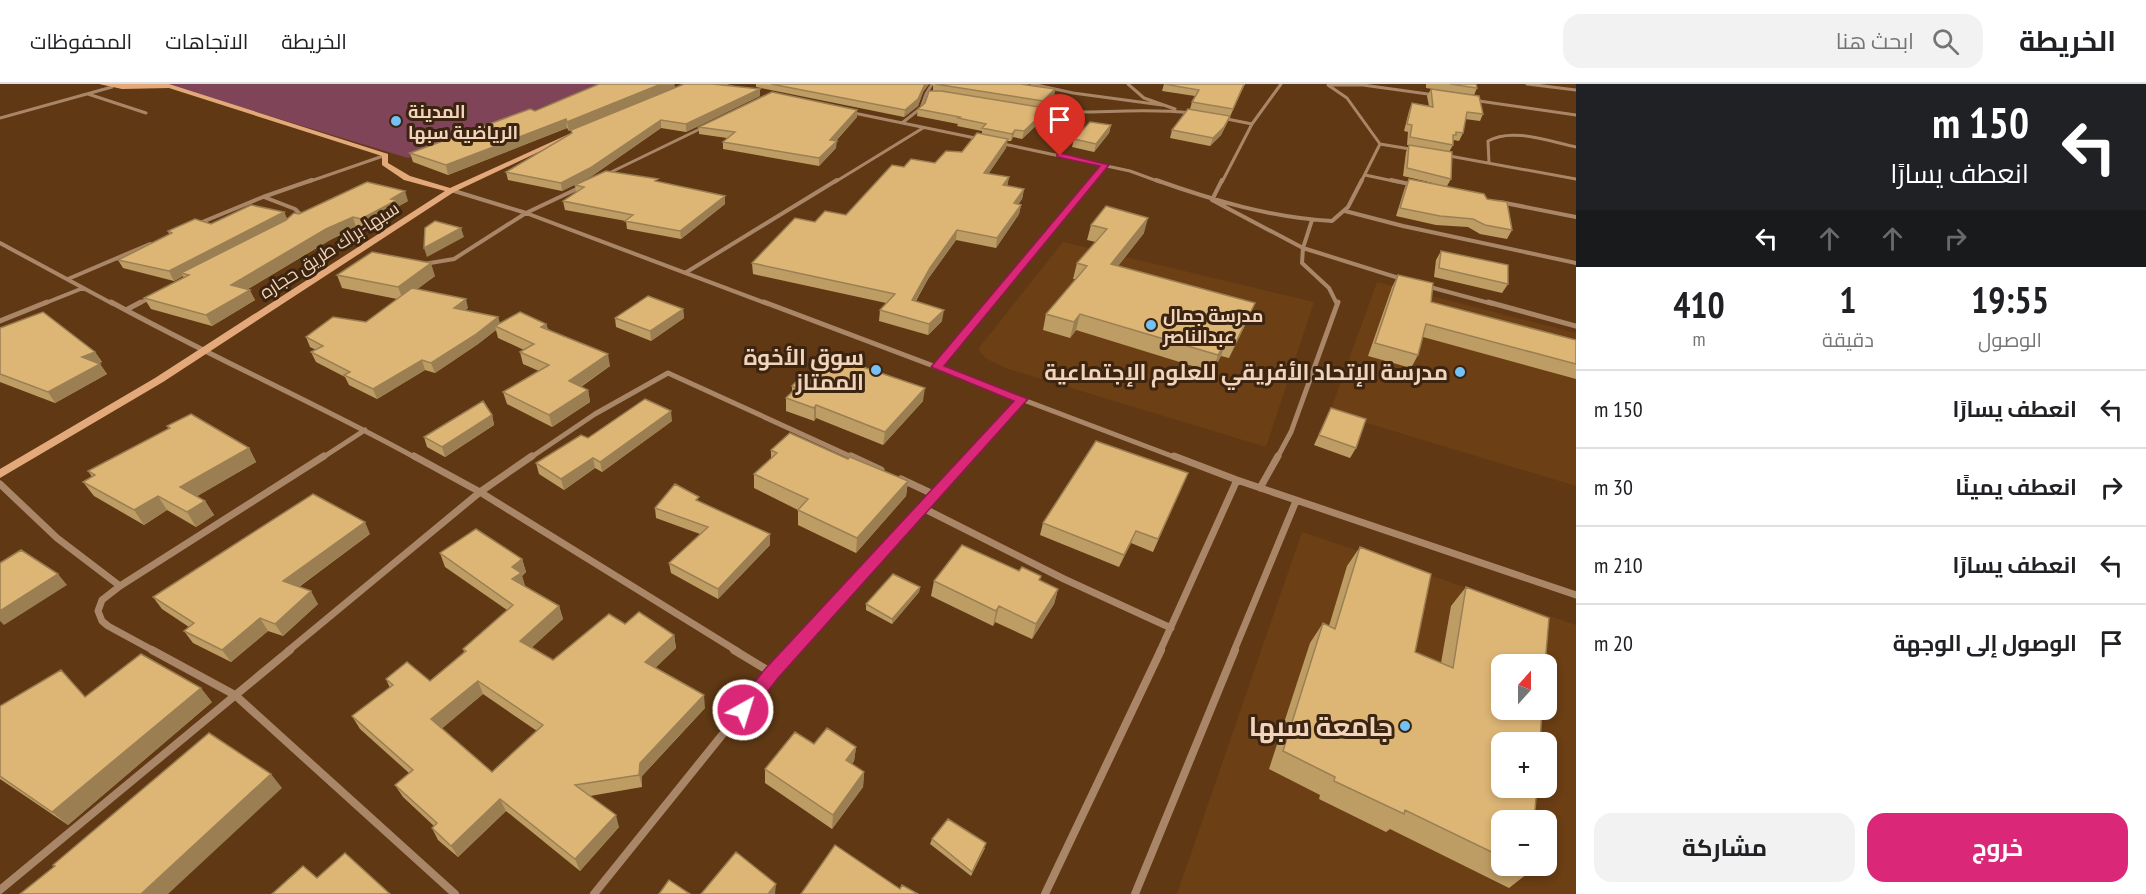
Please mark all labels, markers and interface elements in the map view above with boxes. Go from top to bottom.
search box [1563,14,1983,68]
text: الخريطة [2019,22,2116,59]
icon: search [1929,25,1962,58]
text: ابحث هنا [1836,27,1914,55]
text: المحفوظات [30,28,132,55]
text: الاتجاهات [165,28,248,55]
text: الخريطة [281,28,347,55]
pin [1034,94,1085,156]
text: 150 m [1932,95,2029,150]
place label: المدينة الرياضية سبها [408,100,518,144]
icon: arrive [1043,103,1076,136]
icon: left [2050,108,2128,186]
marker: المدينة الرياضية سبها [389,114,403,128]
text: انعطف يسارًا [1890,156,2029,190]
street label: سبها-براك طريق حجاره [255,196,404,305]
icon: left [1750,222,1783,255]
icon: ahead [1813,222,1846,255]
icon: ahead [1876,222,1909,255]
icon: right [1939,222,1972,255]
text: 1 [1839,276,1857,323]
text: 19:55 [1971,276,2049,323]
text: 410 [1673,281,1725,328]
place label: مدرسة جمال عبدالناصر [1162,304,1263,348]
marker: مدرسة جمال عبدالناصر [1144,318,1158,332]
text: m [1692,326,1705,352]
text: دقيقة [1822,327,1874,353]
text: الوصول [1978,327,2042,353]
place label: سوق الأخوة الممتاز [744,343,864,396]
place label: مدرسة الإتحاد الأفريقي للعلوم الإجتماعية [1044,358,1448,390]
marker: سوق الأخوة الممتاز [869,363,883,377]
marker: مدرسة الإتحاد الأفريقي للعلوم الإجتماعية [1453,365,1467,379]
icon: left [2095,393,2128,426]
text: 150 m [1594,395,1643,423]
text: انعطف يسارًا [1953,395,2077,423]
icon: right [2095,471,2128,504]
text: 30 m [1594,473,1633,501]
text: انعطف يمينًا [1955,473,2077,501]
icon: left [2095,549,2128,582]
text: 210 m [1594,551,1643,579]
text: انعطف يسارًا [1953,551,2077,579]
icon: arrive [2095,627,2128,660]
text: 20 m [1594,629,1633,657]
text: الوصول إلى الوجهة [1893,629,2077,657]
north arrow [1491,654,1557,720]
map controls [1491,654,1557,876]
position arrow [711,678,775,742]
place label: جامعة سبها [1249,709,1393,744]
marker: جامعة سبها [1398,719,1412,733]
button: + [1491,732,1557,798]
button: − [1491,810,1557,876]
button: مشاركة [1594,813,1855,882]
button: خروج [1867,813,2128,882]

